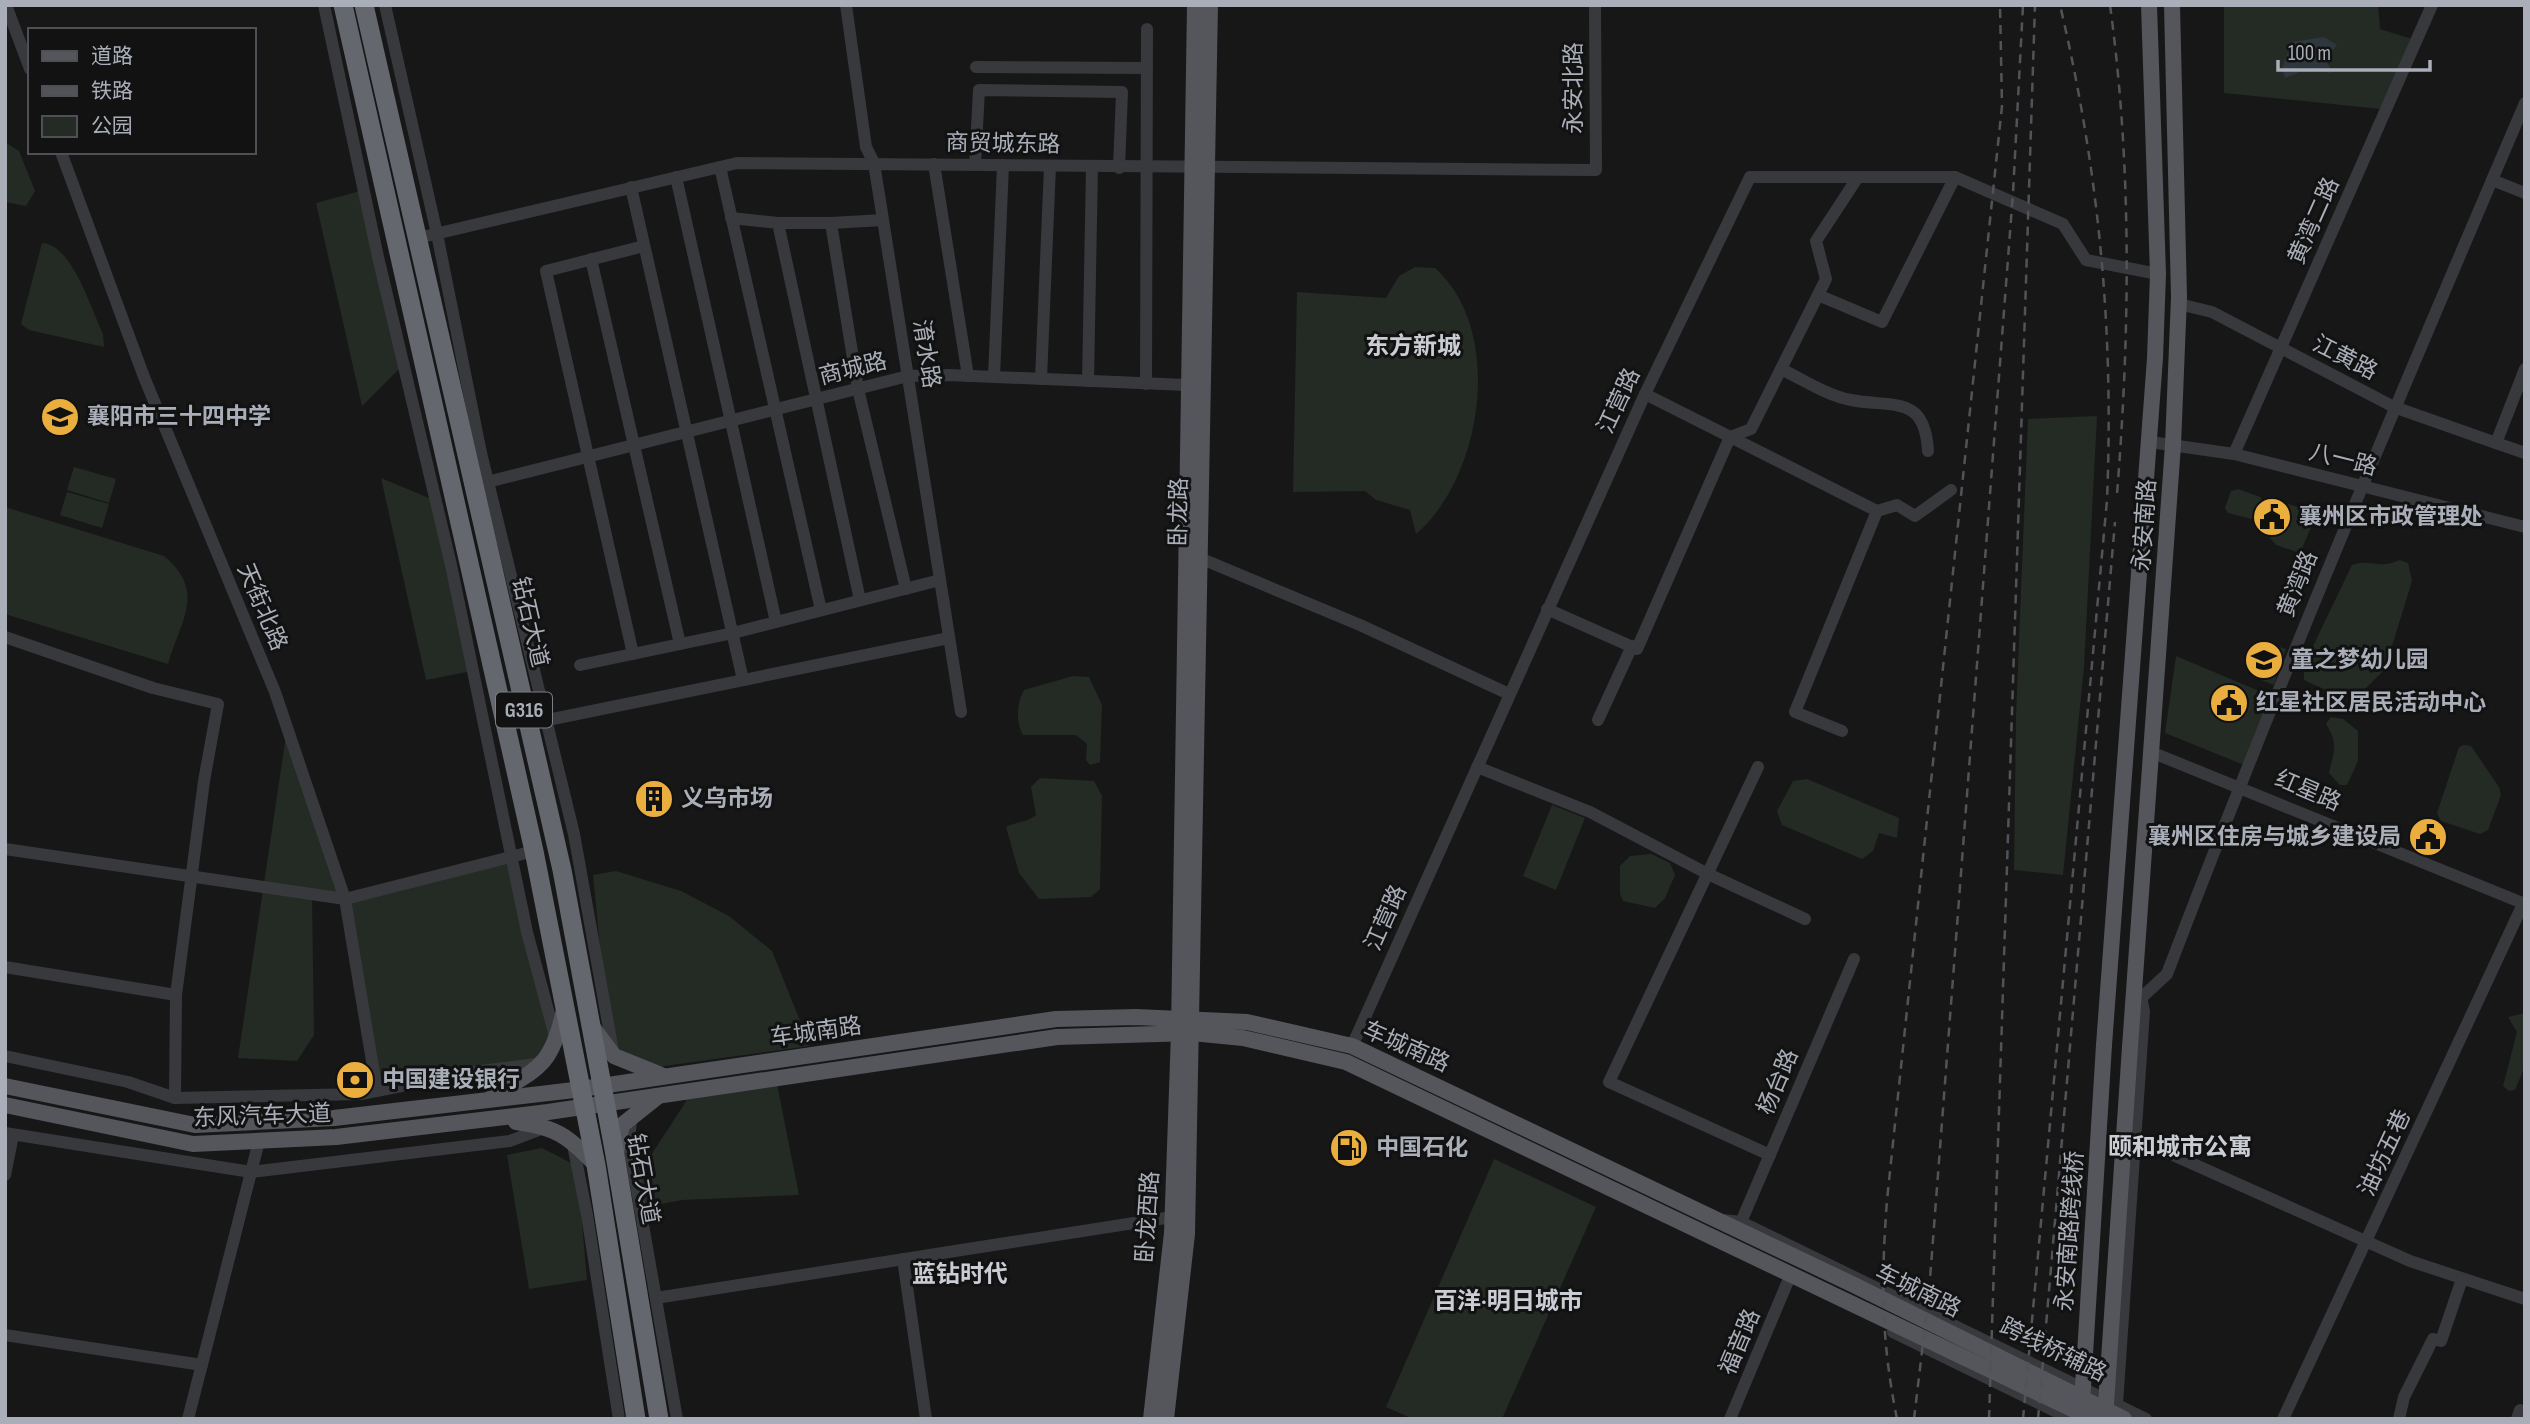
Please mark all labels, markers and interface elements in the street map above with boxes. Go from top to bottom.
legend [28,28,256,154]
scale bar [2278,28,2430,72]
text: 100 m [2288,41,2331,66]
street label: 永安北路 [1560,42,1588,134]
text: 道路 [91,44,133,69]
text: 铁路 [91,79,133,104]
text: 公园 [91,114,133,139]
street label: 商贸城东路 [945,129,1061,159]
street label: 黄湾二路 [2283,173,2345,269]
street label: 淯水路 [907,318,945,390]
street label: 江黄路 [2308,330,2382,386]
district label: 东方新城 [1365,332,1461,361]
street label: 商城路 [816,347,890,391]
street label: 江营路 [1592,364,1646,438]
school or university icon: 襄阳市三十四中学 [39,396,81,438]
place label: 襄阳市三十四中学 [87,403,271,431]
street label: 八一路 [2306,438,2380,482]
street label: 卧龙路 [1164,477,1194,547]
street label: 永安南路 [2128,478,2162,572]
public building icon: 襄州区市政管理处 [2251,496,2293,538]
place label: 襄州区市政管理处 [2299,503,2483,531]
street label: 黄湾路 [2272,547,2324,621]
street label: 天街北路 [231,559,293,655]
street label: 钻石大道 [506,574,554,670]
school or university icon: 童之梦幼儿园 [2243,639,2285,681]
place label: 童之梦幼儿园 [2291,646,2429,674]
public building icon: 红星社区居民活动中心 [2208,682,2250,724]
place label: 红星社区居民活动中心 [2256,689,2486,717]
road number: G316 [496,692,552,728]
street label: 红星路 [2271,765,2345,817]
building icon: 义乌市场 [633,778,675,820]
place label: 义乌市场 [681,785,773,813]
public building icon: 襄州区住房与城乡建设局 [2407,816,2449,858]
place label: 襄州区住房与城乡建设局 [2148,823,2401,851]
street label: 江营路 [1359,881,1413,955]
street label: 车城南路 [768,1012,864,1052]
street label: 车城南路 [1358,1016,1454,1078]
street label: 杨台路 [1752,1045,1804,1119]
bank icon: 中国建设银行 [334,1059,376,1101]
place label: 中国建设银行 [382,1066,520,1094]
street label: 东风汽车大道 [193,1100,331,1132]
street label: 油坊五巷 [2353,1105,2417,1201]
fuel station icon: 中国石化 [1328,1127,1370,1169]
street label: 钻石大道 [621,1131,665,1227]
district label: 颐和城市公寓 [2108,1133,2252,1162]
place label: 中国石化 [1376,1134,1468,1162]
street label: 永安南路跨线桥 [2050,1150,2090,1312]
street label: 卧龙西路 [1131,1170,1165,1264]
street label: 车城南路 [1871,1258,1965,1324]
district label: 蓝钻时代 [912,1260,1008,1289]
district label: 百洋·明日城市 [1433,1287,1583,1316]
street label: 福音路 [1714,1305,1766,1379]
street label: 跨线桥辅路 [1995,1312,2111,1388]

